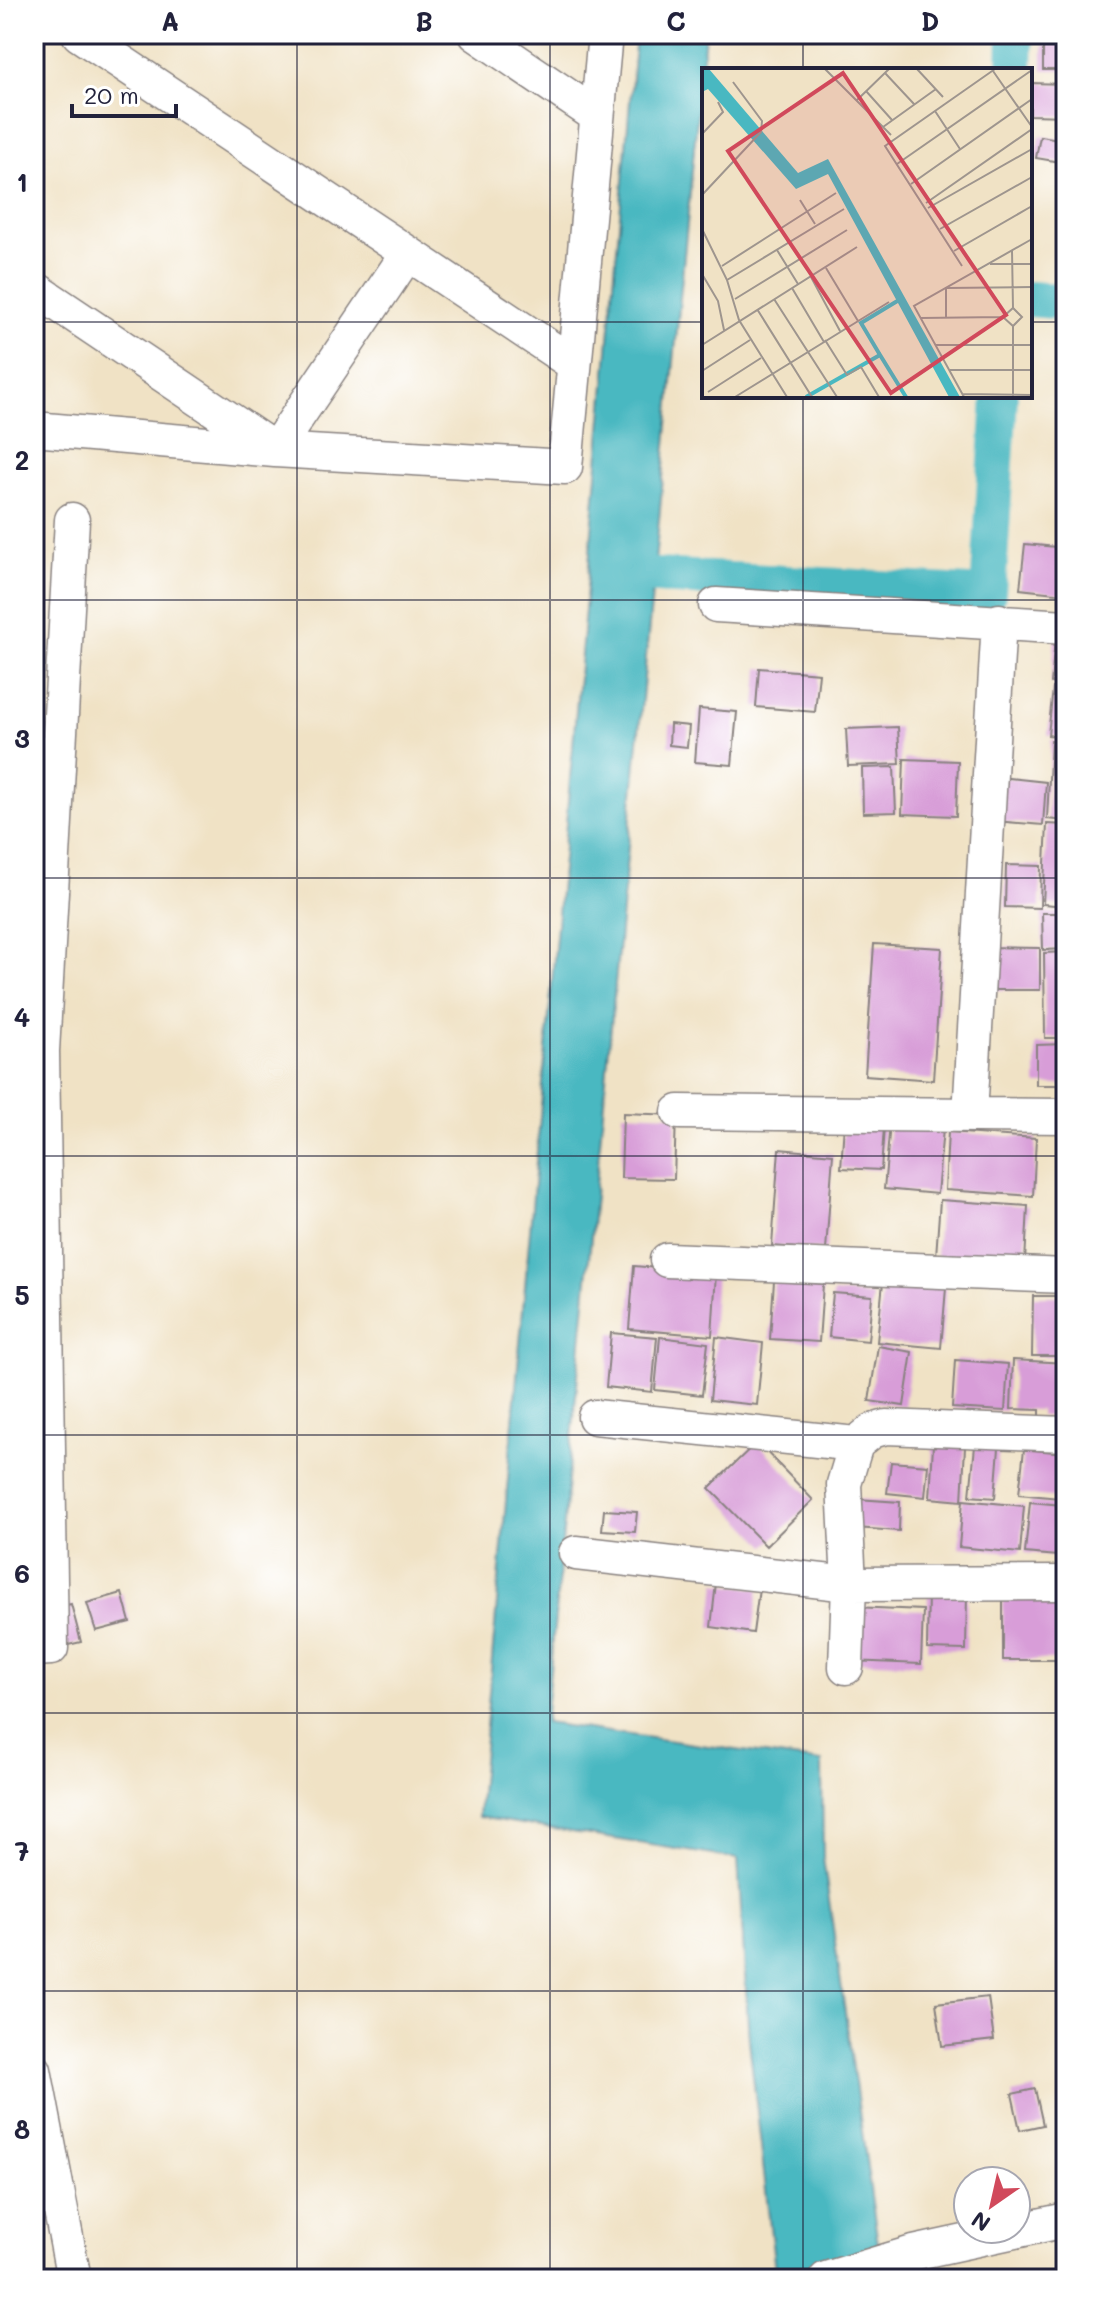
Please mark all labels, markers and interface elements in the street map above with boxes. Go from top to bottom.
text: A [161,4,179,38]
text: B [415,4,433,38]
text: C [666,4,686,38]
text: D [921,4,939,38]
scale bar [72,68,176,118]
inset map [702,68,1032,398]
text: 20 m [84,79,139,110]
text: 1 [16,165,28,199]
text: 2 [15,443,29,477]
text: 3 [14,721,30,755]
text: 4 [14,1000,30,1034]
text: 5 [14,1278,30,1312]
text: 6 [14,1556,30,1590]
text: 7 [15,1834,29,1868]
text: 8 [14,2112,30,2146]
north arrow [952,2165,1032,2245]
text: N [966,2205,996,2239]

